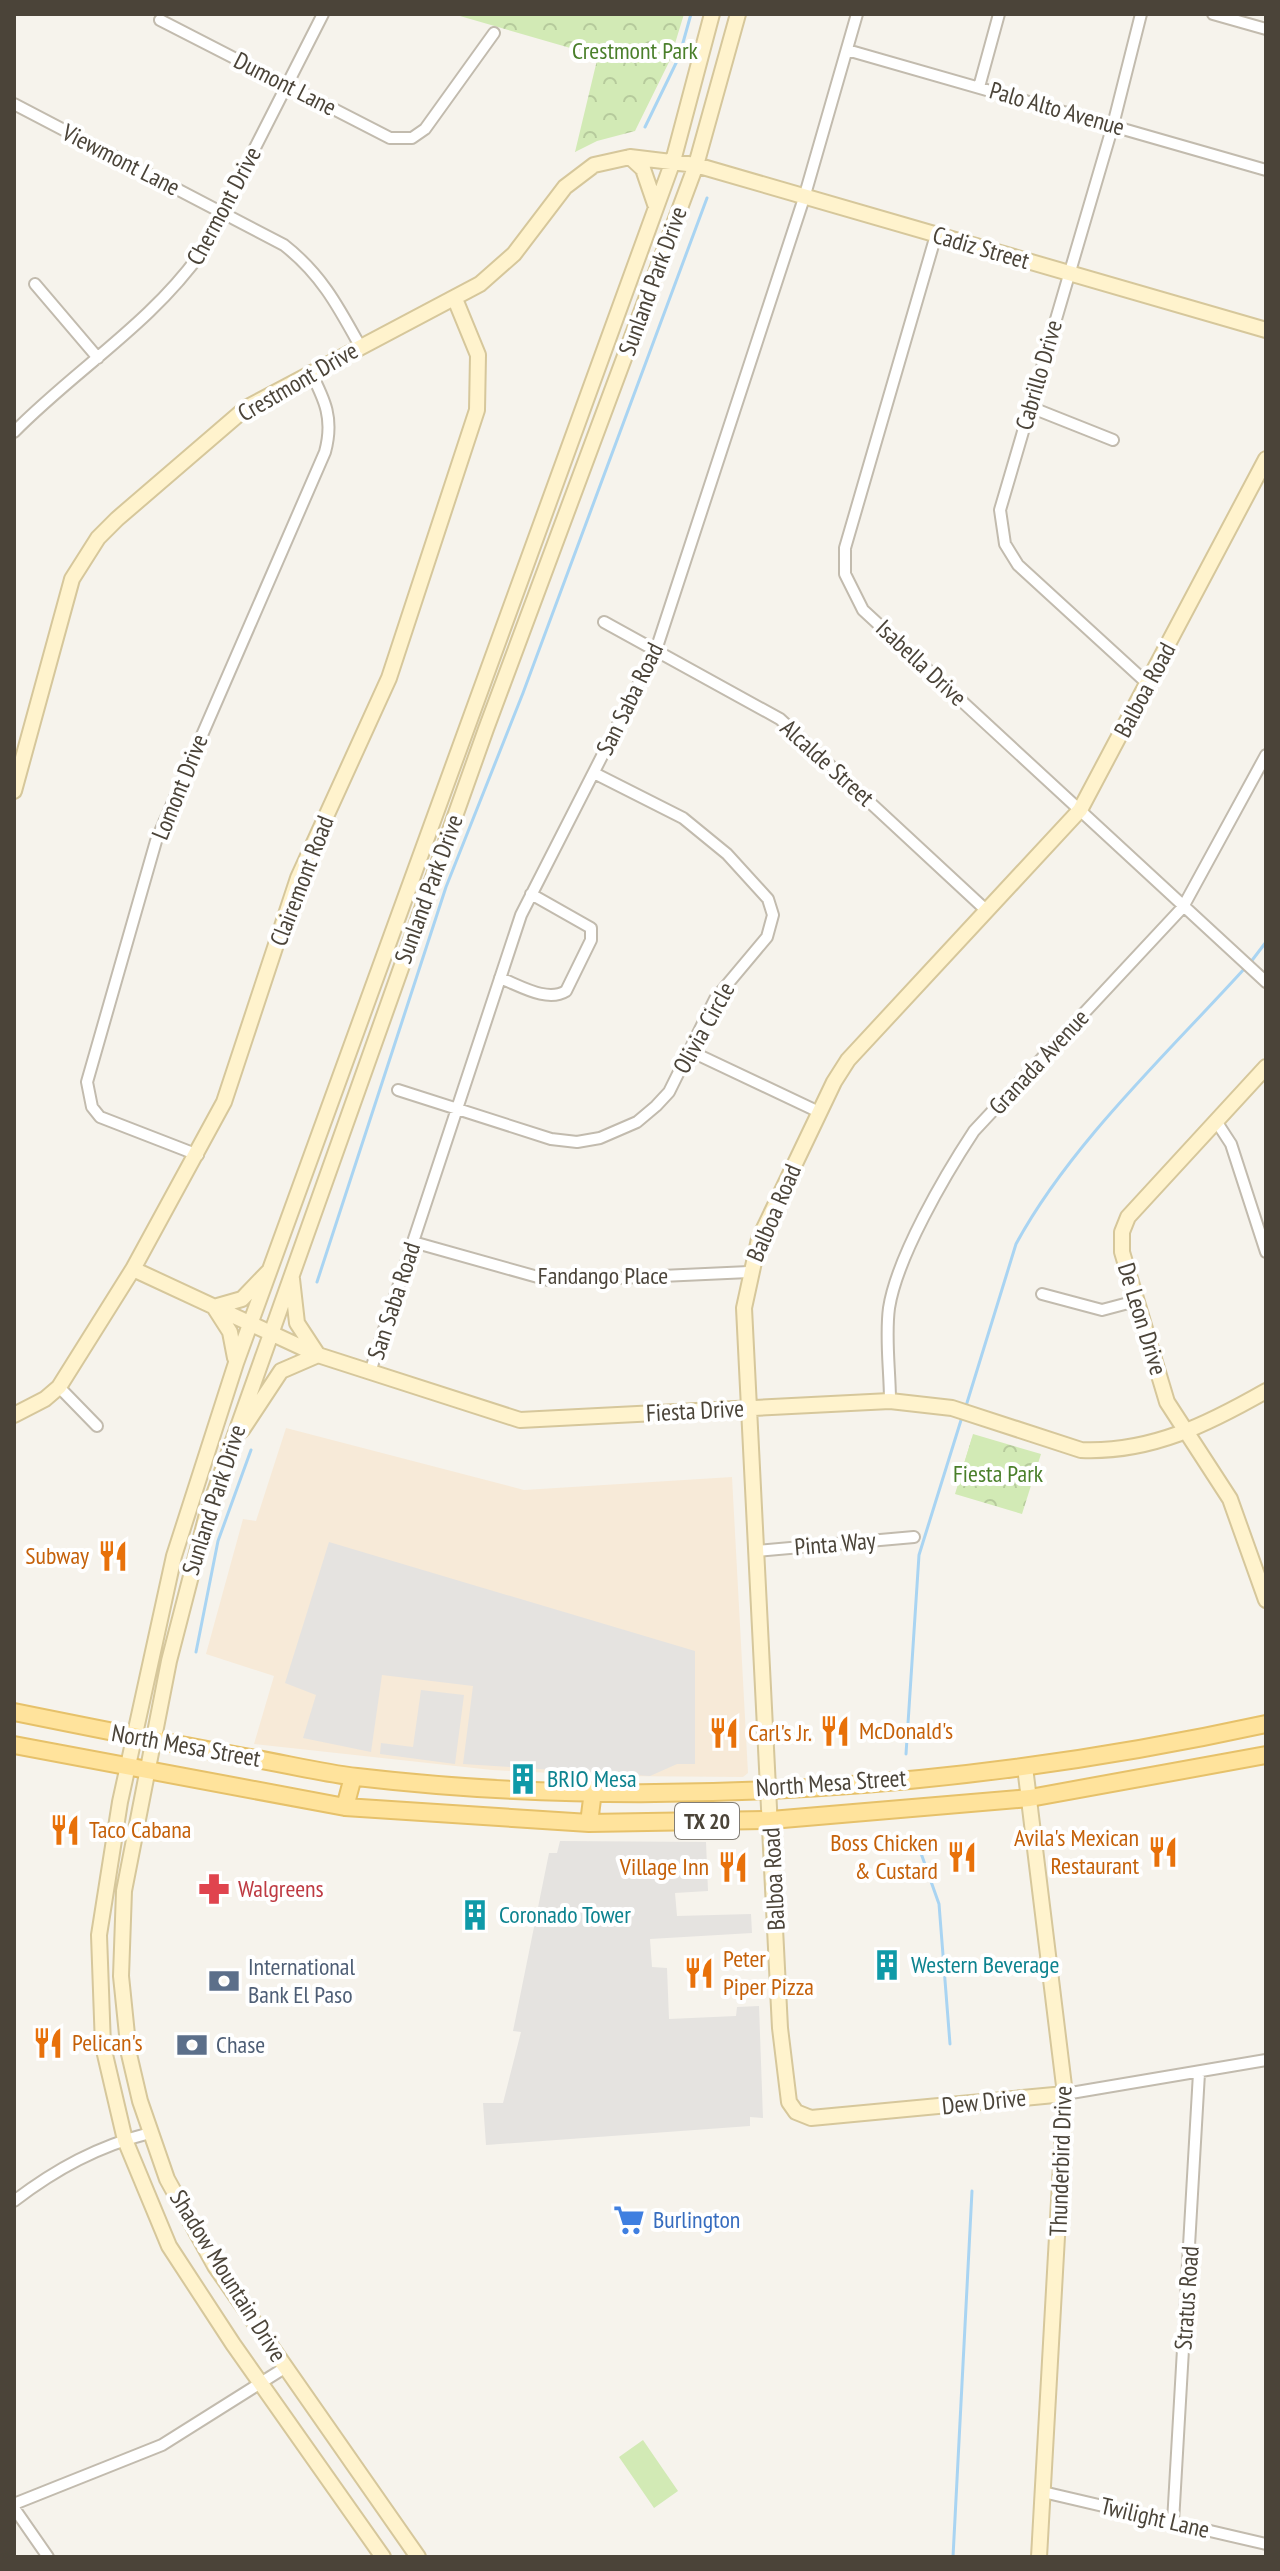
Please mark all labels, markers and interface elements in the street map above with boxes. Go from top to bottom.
park label: Crestmont Park [572,35,699,66]
street label: Dumont Lane [229,45,342,123]
street label: Palo Alto Avenue [986,74,1128,143]
street label: Viewmont Lane [56,116,185,202]
street label: Chermont Drive [179,141,268,270]
street label: Sunland Park Drive [611,202,694,360]
street label: Cadiz Street [929,219,1033,276]
street label: Cabrillo Drive [1008,316,1069,433]
street label: Crestmont Drive [232,335,363,428]
street label: Isabella Drive [869,613,973,713]
street label: San Saba Road [589,637,670,760]
street label: Balboa Road [1107,637,1182,742]
street label: Alcalde Street [774,712,881,813]
street label: Lomont Drive [144,729,215,844]
street label: Sunland Park Drive [387,810,470,968]
street label: Clairemont Road [263,811,341,950]
street label: Olivia Circle [666,977,741,1079]
street label: Granada Avenue [982,1002,1095,1121]
street label: Balboa Road [739,1159,808,1266]
street label: San Saba Road [360,1238,427,1363]
street label: De Leon Drive [1111,1259,1174,1379]
street label: Fandango Place [538,1260,668,1291]
street label: Fiesta Drive [645,1392,745,1429]
street label: Sunland Park Drive [175,1421,252,1579]
park label: Fiesta Park [953,1458,1044,1489]
street label: Pinta Way [793,1525,877,1562]
restaurant icon: Subway [96,1539,130,1573]
place label: Subway [25,1540,89,1571]
restaurant icon: McDonald's [818,1714,852,1748]
place label: McDonald's [859,1715,953,1746]
restaurant icon: Carl's Jr. [707,1716,741,1750]
street label: North Mesa Street [109,1717,263,1774]
place label: Carl's Jr. [748,1717,812,1748]
building icon: BRIO Mesa [506,1762,540,1796]
street label: North Mesa Street [755,1762,907,1803]
place label: BRIO Mesa [547,1763,637,1794]
road number: TX 20 [675,1803,739,1839]
restaurant icon: Taco Cabana [48,1813,82,1847]
place label: Taco Cabana [89,1814,191,1845]
place label: Avila's Mexican Restaurant [1014,1822,1139,1881]
street label: Balboa Road [755,1827,792,1931]
place label: Boss Chicken & Custard [830,1827,938,1886]
restaurant icon: Avila's Mexican Restaurant [1146,1835,1180,1869]
restaurant icon: Boss Chicken & Custard [945,1840,979,1874]
restaurant icon: Village Inn [716,1850,750,1884]
place label: Village Inn [619,1851,709,1882]
pharmacy icon: Walgreens [197,1872,231,1906]
place label: Walgreens [238,1873,324,1904]
building icon: Coronado Tower [458,1898,492,1932]
place label: Coronado Tower [499,1899,631,1930]
place label: Peter Piper Pizza [723,1943,814,2002]
building icon: Western Beverage [870,1948,904,1982]
place label: Western Beverage [911,1949,1059,1980]
place label: International Bank El Paso [248,1951,355,2010]
restaurant icon: Peter Piper Pizza [682,1956,716,1990]
bank icon: International Bank El Paso [207,1964,241,1998]
restaurant icon: Pelican's [31,2026,65,2060]
place label: Pelican's [72,2027,143,2058]
bank icon: Chase [175,2028,209,2062]
place label: Chase [216,2029,265,2060]
street label: Dew Drive [940,2082,1028,2121]
street label: Thunderbird Drive [1042,2085,1079,2237]
street label: Shadow Mountain Drive [163,2184,294,2367]
supermarket icon: Burlington [612,2203,646,2237]
place label: Burlington [653,2204,740,2235]
street label: Stratus Road [1167,2245,1206,2351]
street label: Twilight Lane [1098,2490,1213,2545]

